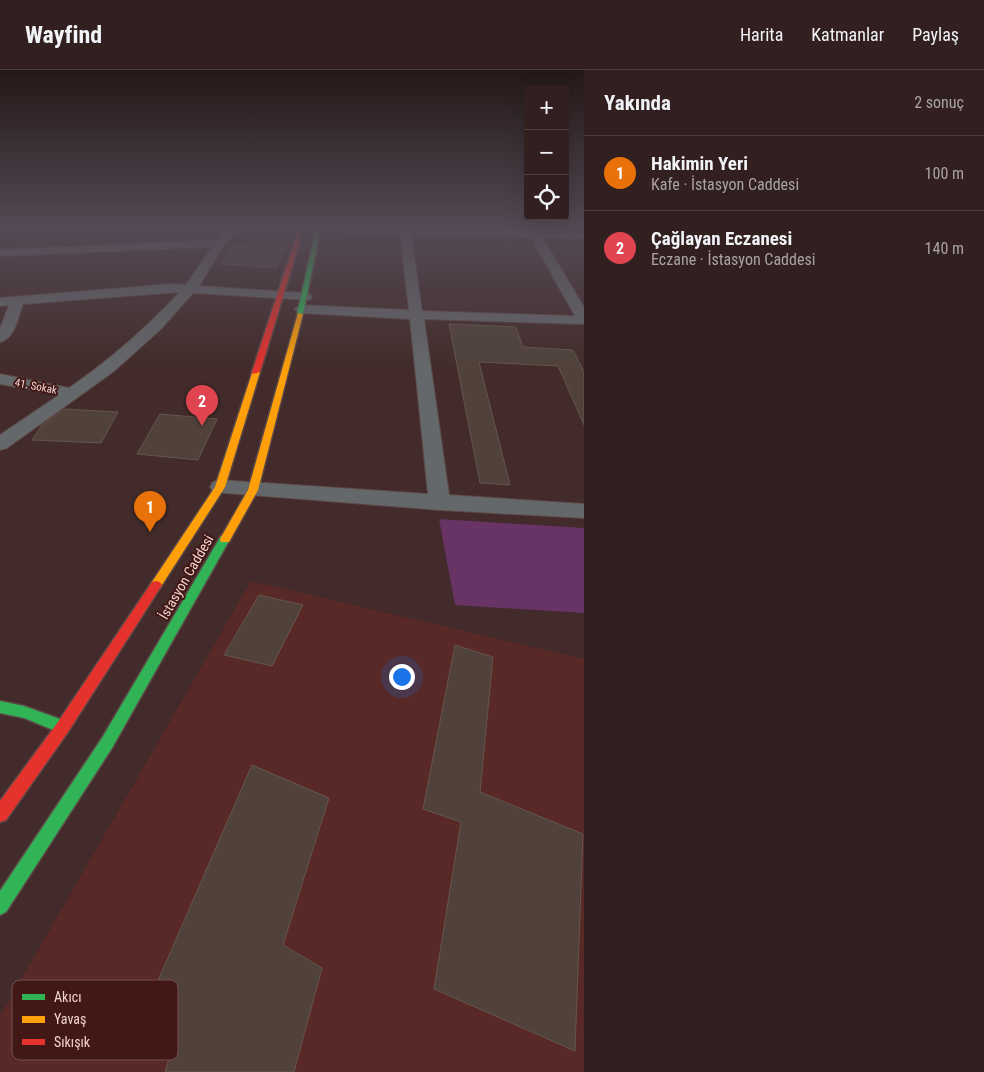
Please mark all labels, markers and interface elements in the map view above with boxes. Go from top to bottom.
text: Wayfind [25,21,102,49]
text: Harita [740,24,783,45]
text: Katmanlar [811,24,884,45]
text: Paylaş [912,24,959,45]
map controls [524,85,569,220]
button: + [524,85,569,130]
text: Yakında [604,91,671,115]
text: 2 sonuç [914,93,964,112]
button: − [524,130,569,175]
text: Hakimin Yeri [651,152,748,175]
text: 1 [616,164,624,183]
text: 100 m [925,164,964,183]
button: locate [524,175,569,220]
text: Kafe · İstasyon Caddesi [651,175,799,194]
text: Çağlayan Eczanesi [651,227,792,250]
text: 2 [616,239,624,258]
text: 140 m [925,239,964,258]
text: Eczane · İstasyon Caddesi [651,250,815,269]
street label: 41. Sokak [14,376,58,397]
pin: 2 [186,385,218,426]
pin: 1 [134,491,166,532]
street label: İstasyon Caddesi [155,532,217,622]
your location [389,664,415,690]
legend [12,980,178,1060]
text: Akıcı [54,989,81,1005]
text: Yavaş [54,1011,86,1027]
text: Sıkışık [54,1034,91,1050]

